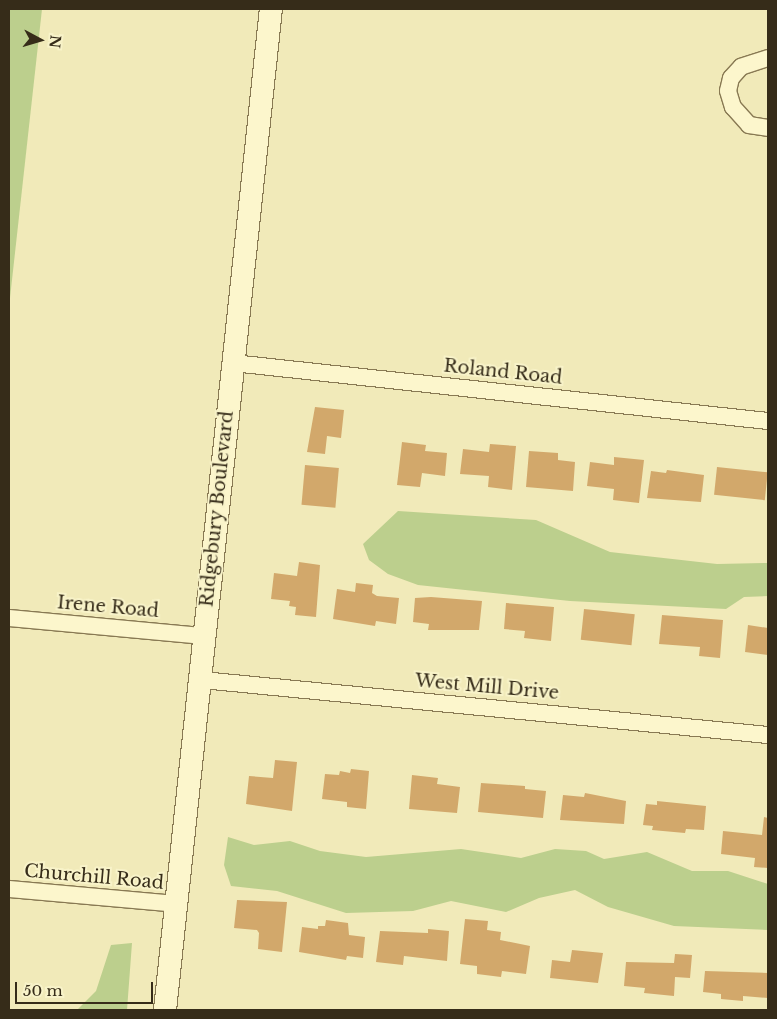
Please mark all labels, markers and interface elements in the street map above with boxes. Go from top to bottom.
north arrow [15,15,65,65]
text: N [45,34,65,49]
street label: Roland Road [443,355,563,389]
street label: Ridgebury Boulevard [196,410,238,608]
street label: Irene Road [56,592,160,622]
street label: West Mill Drive [414,670,560,704]
street label: Churchill Road [23,860,165,894]
scale bar [18,972,155,1004]
text: 50 m [23,981,63,1000]

